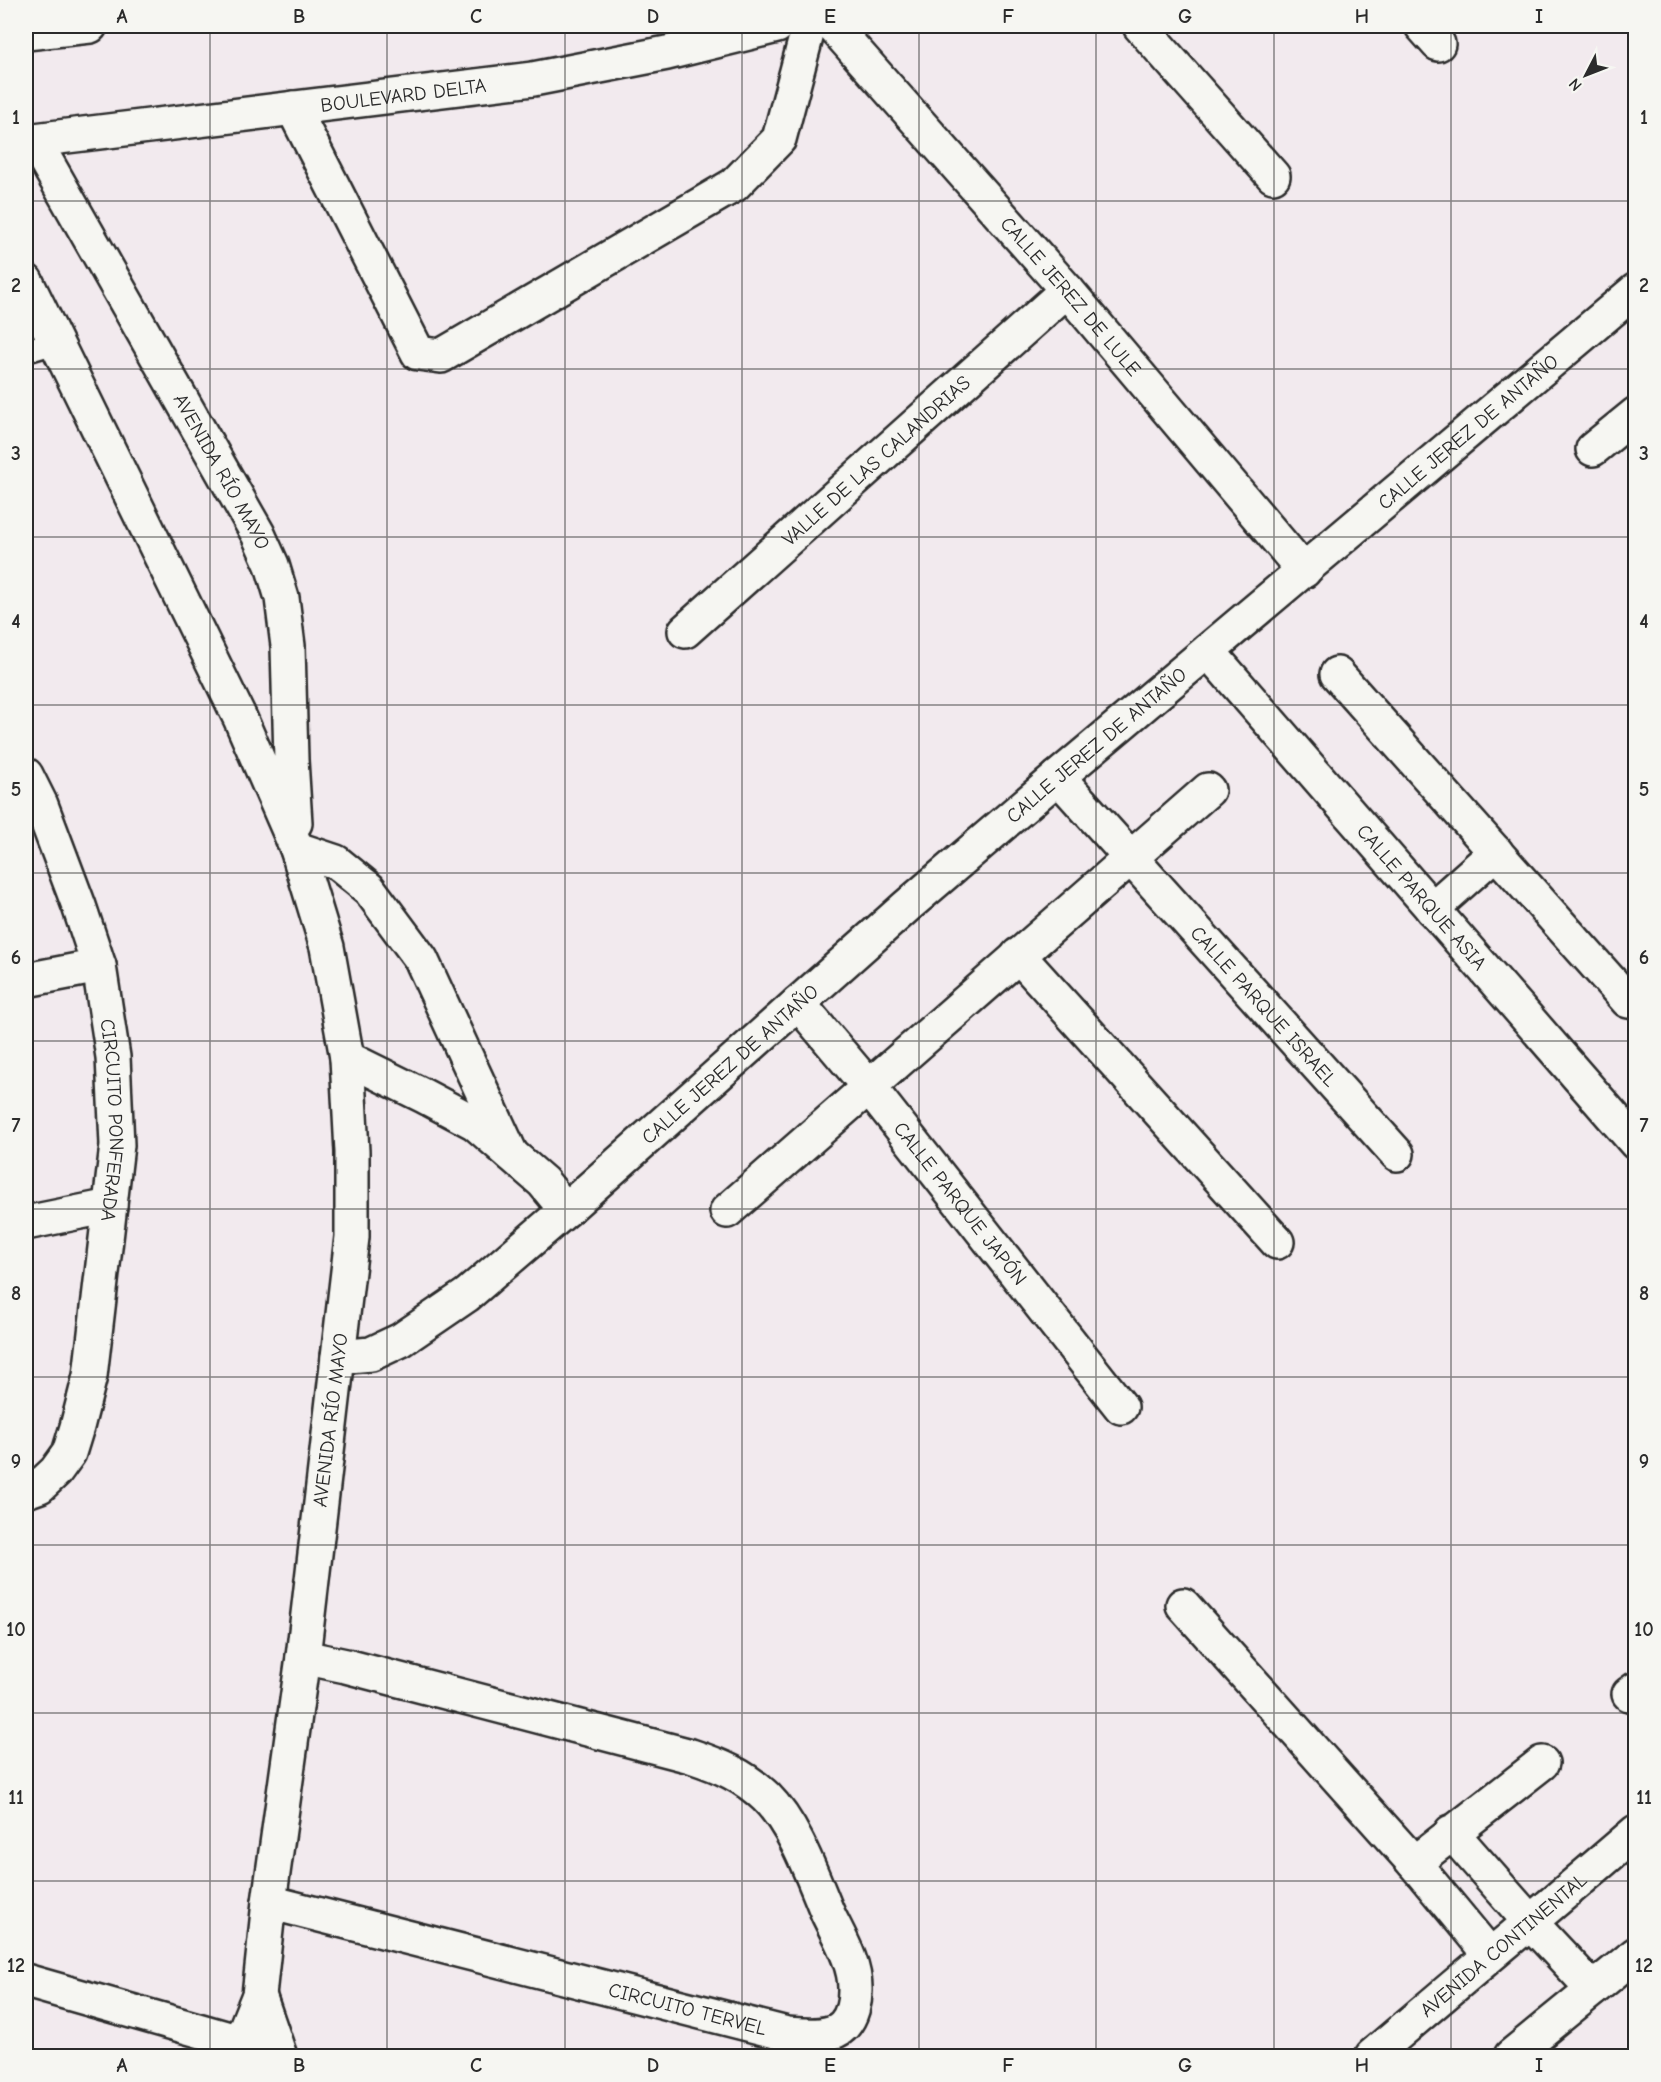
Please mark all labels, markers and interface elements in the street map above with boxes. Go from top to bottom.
text: A [116,5,128,28]
text: B [293,5,305,28]
text: C [470,5,482,28]
text: D [647,5,659,28]
text: E [824,5,836,28]
text: F [1002,5,1014,28]
text: G [1178,5,1192,28]
text: H [1355,5,1369,28]
text: I [1535,5,1543,28]
north arrow [1556,45,1616,105]
street label: BOULEVARD DELTA [319,74,488,117]
text: N [1565,74,1586,94]
text: 1 [12,106,20,129]
text: 1 [1640,106,1648,129]
street label: CALLE JEREZ DE LULE [996,212,1145,381]
text: 2 [11,274,21,297]
text: 2 [1639,274,1649,297]
street label: CALLE JEREZ DE ANTAÑO [1373,350,1563,515]
street label: VALLE DE LAS CALANDRIAS [778,371,975,551]
street label: AVENIDA RÍO MAYO [169,390,274,553]
text: 3 [11,442,21,465]
text: 3 [1639,442,1649,465]
text: 4 [11,610,21,633]
text: 4 [1639,610,1649,633]
street label: CALLE JEREZ DE ANTAÑO [1002,663,1191,828]
text: 5 [11,778,21,801]
text: 5 [1639,778,1649,801]
street label: CALLE PARQUE ASIA [1352,820,1491,975]
street label: CALLE PARQUE ISRAEL [1186,921,1342,1091]
text: 6 [11,946,21,969]
text: 6 [1639,946,1649,969]
street label: CALLE JEREZ DE ANTAÑO [637,980,823,1149]
street label: CIRCUITO PONFERADA [95,1017,128,1223]
text: 7 [12,1114,21,1137]
text: 7 [1640,1114,1649,1137]
street label: CALLE PARQUE JAPÓN [889,1117,1032,1290]
text: 8 [11,1282,21,1305]
text: 8 [1639,1282,1649,1305]
street label: AVENIDA RÍO MAYO [308,1332,353,1508]
text: 9 [11,1450,21,1473]
text: 9 [1639,1450,1649,1473]
text: 10 [6,1618,26,1641]
text: 10 [1634,1618,1654,1641]
text: 11 [8,1786,24,1809]
text: 11 [1636,1786,1652,1809]
street label: AVENIDA CONTINENTAL [1415,1868,1591,2022]
text: 12 [7,1954,25,1977]
text: 12 [1635,1954,1653,1977]
street label: CIRCUITO TERVEL [606,1978,769,2040]
text: A [116,2054,128,2077]
text: B [293,2054,305,2077]
text: C [470,2054,482,2077]
text: D [647,2054,659,2077]
text: E [824,2054,836,2077]
text: F [1002,2054,1014,2077]
text: G [1178,2054,1192,2077]
text: H [1355,2054,1369,2077]
text: I [1535,2054,1543,2077]

